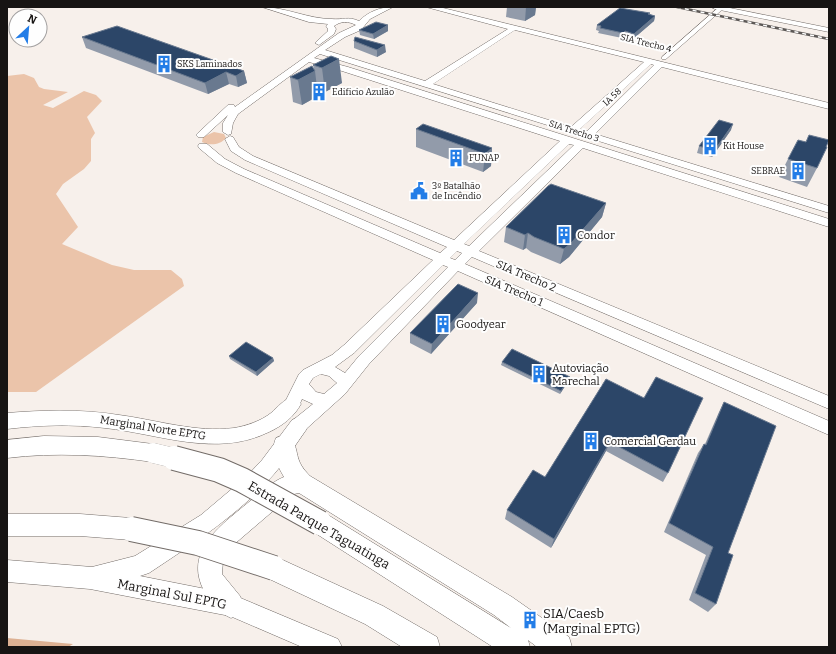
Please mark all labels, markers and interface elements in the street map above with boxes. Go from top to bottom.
north arrow [8,8,48,48]
text: N [25,12,39,27]
street label: SIA Trecho 4 [619,32,673,54]
building icon: SKS Laminados [154,54,174,74]
place label: SKS Laminados [177,59,242,69]
building icon: Edificio Azulão [309,82,329,102]
street label: IA 58 [601,86,623,108]
place label: Edificio Azulão [332,87,394,97]
street label: SIA Trecho 3 [548,118,600,144]
building icon: Kit House [700,136,720,156]
place label: Kit House [723,141,764,151]
building icon: FUNAP [446,148,466,168]
place label: FUNAP [469,153,500,163]
building icon: SEBRAE [788,161,808,181]
place label: SEBRAE [751,166,785,176]
public building icon: 3º Batalhão de Incêndio [409,181,429,201]
place label: 3º Batalhão de Incêndio [432,181,481,201]
building icon: Condor [554,225,574,245]
place label: Condor [577,229,615,242]
street label: SIA Trecho 2 [494,258,558,294]
street label: SIA Trecho 1 [483,273,546,309]
building icon: Goodyear [433,314,453,334]
place label: Goodyear [456,318,506,331]
place label: Autoviação Marechal [552,362,609,388]
building icon: Autoviação Marechal [529,364,549,384]
street label: Marginal Norte EPTG [99,413,207,443]
building icon: Comercial Gerdau [581,431,601,451]
place label: Comercial Gerdau [604,435,696,448]
street label: Estrada Parque Taguatinga [245,478,393,572]
street label: Marginal Sul EPTG [116,576,228,612]
place label: SIA/Caesb (Marginal EPTG) [543,606,640,636]
building icon: SIA/Caesb (Marginal EPTG) [520,610,540,630]

